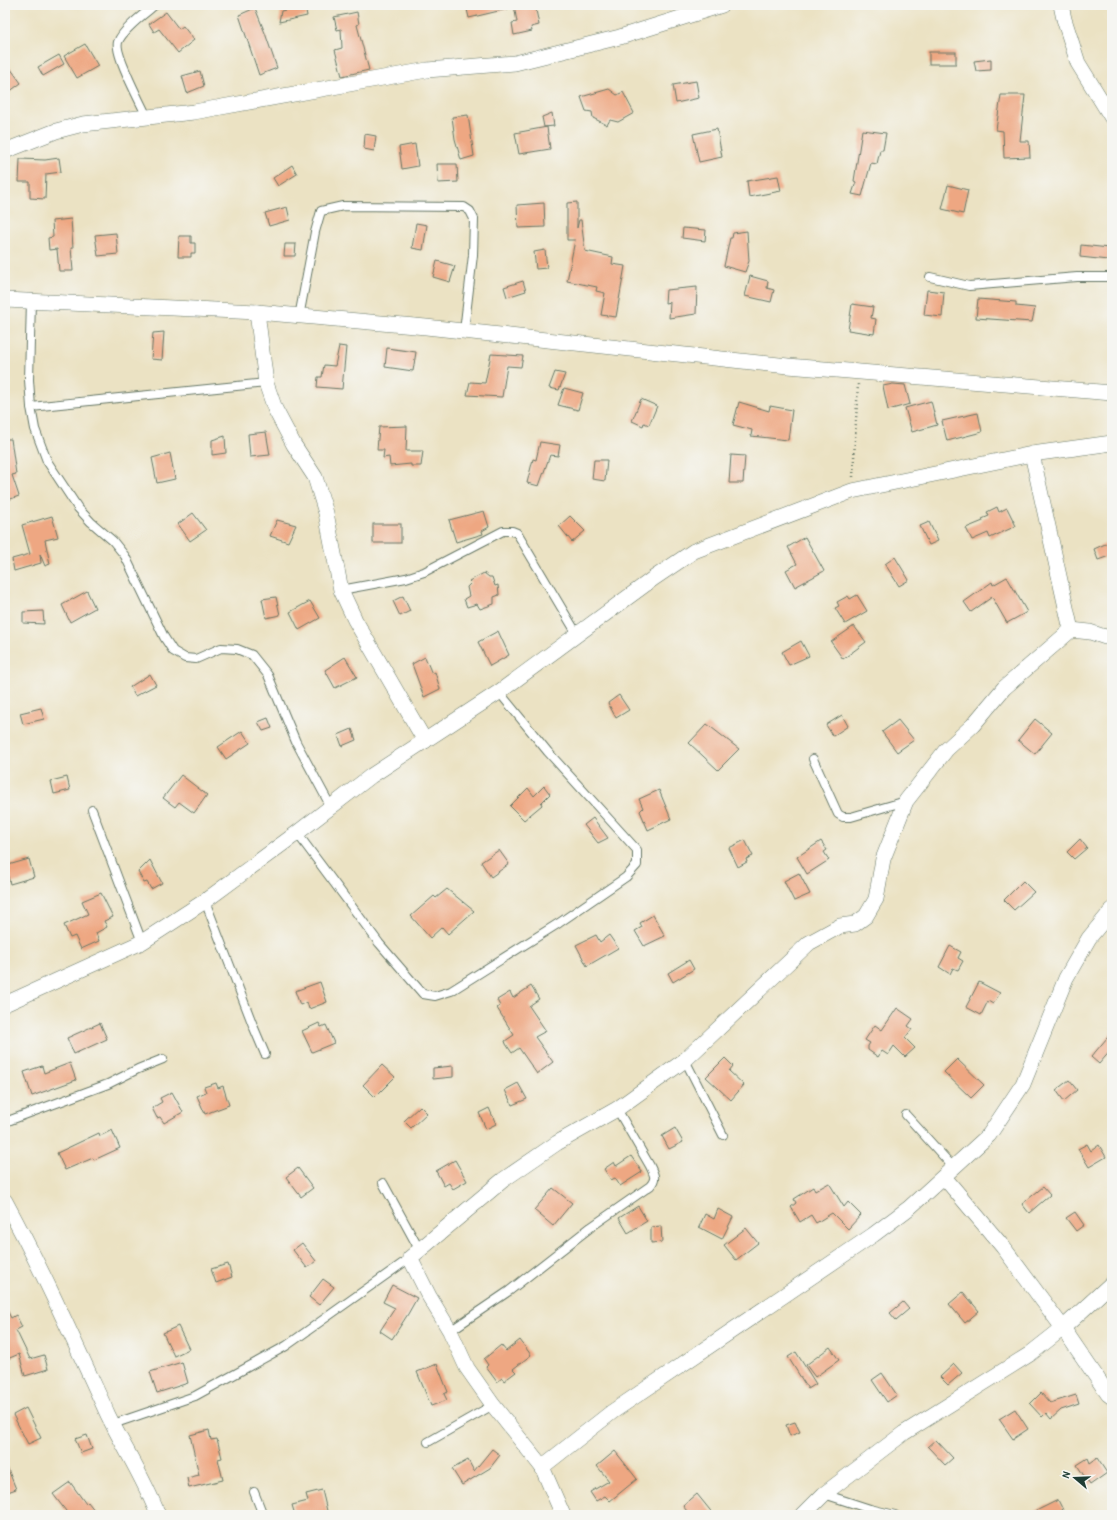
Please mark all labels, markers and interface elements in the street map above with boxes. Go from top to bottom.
north arrow [1055,1458,1095,1498]
text: N [1058,1470,1073,1480]

